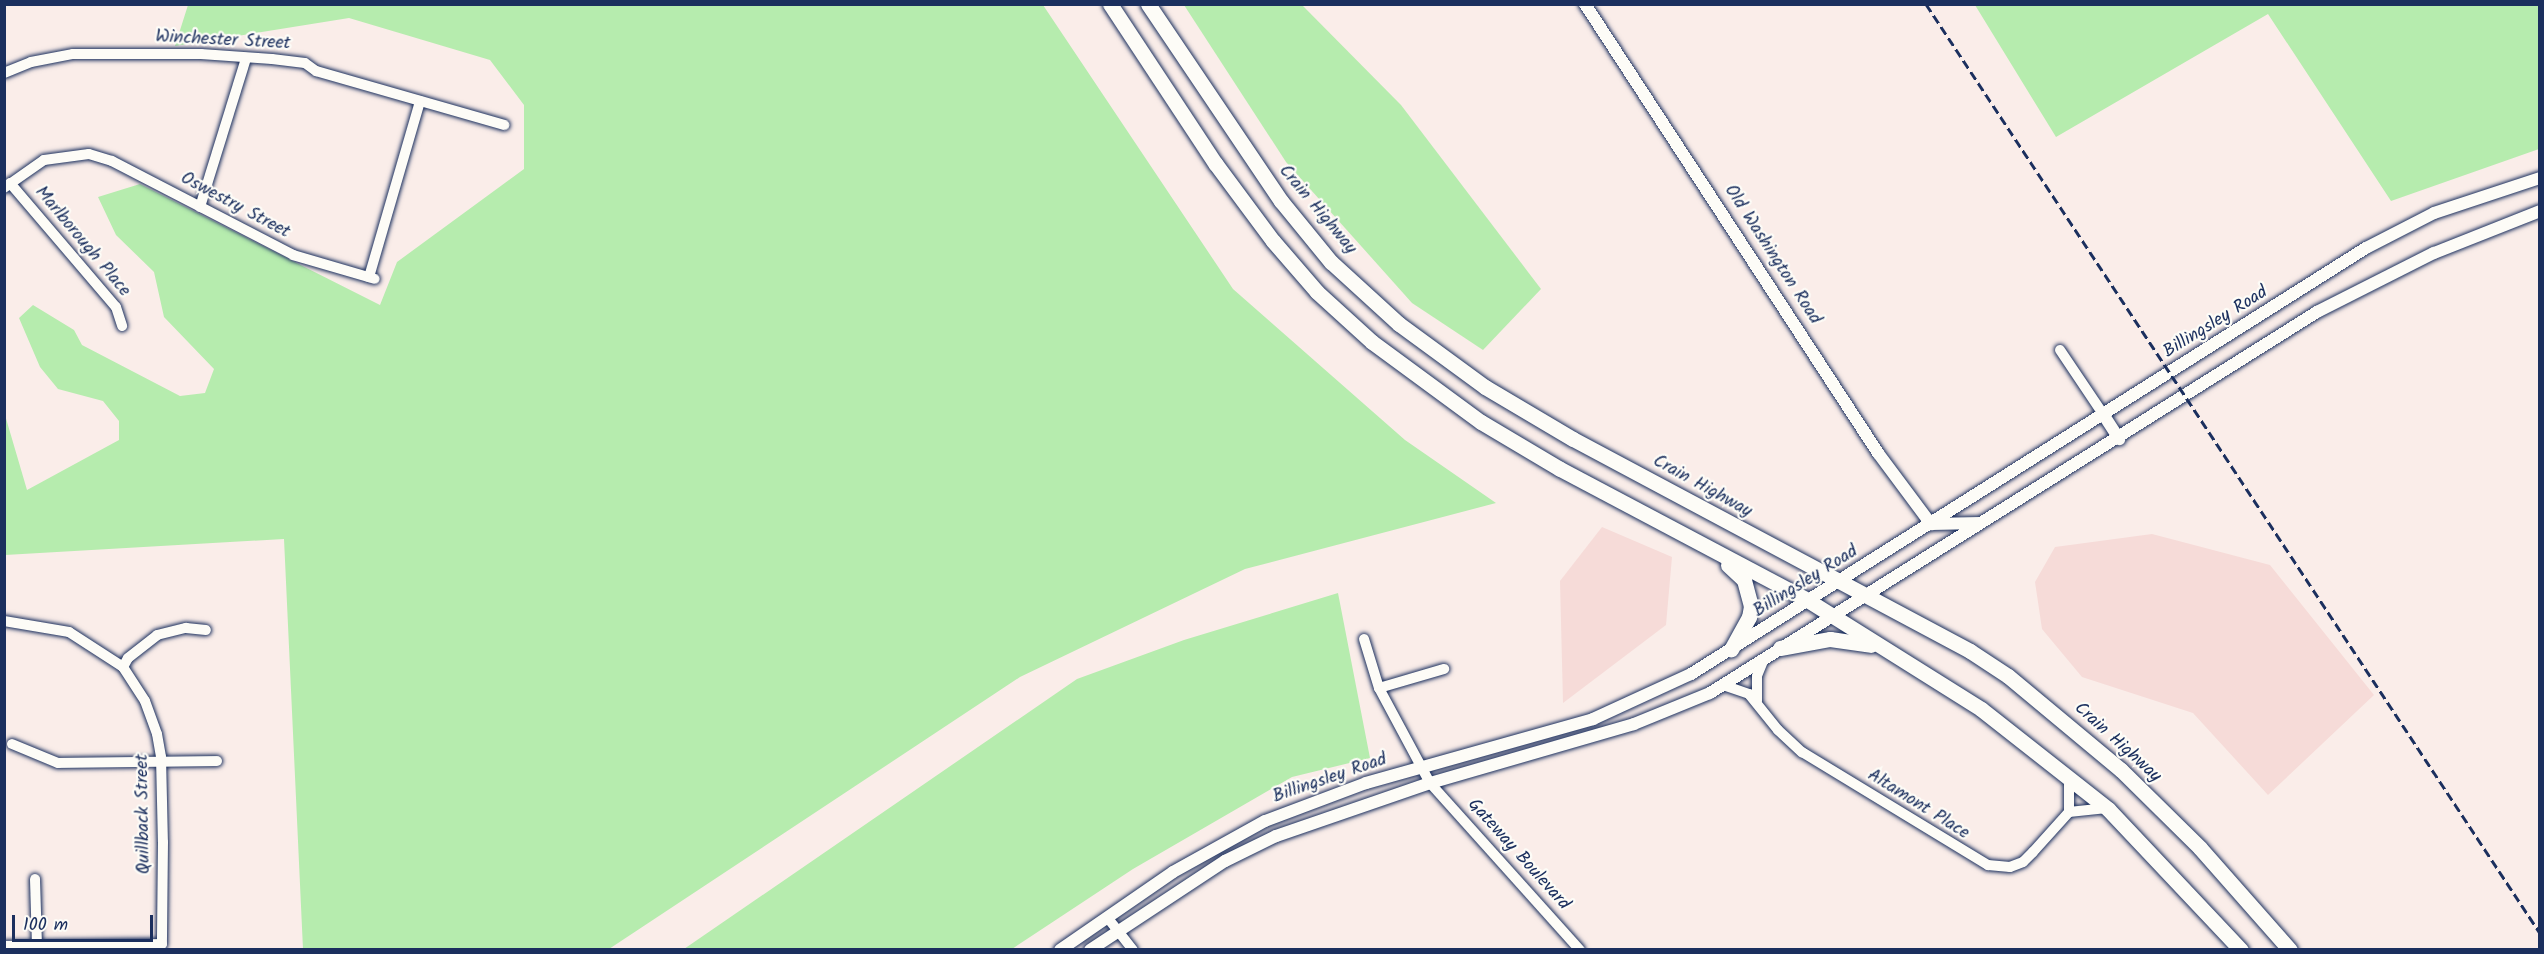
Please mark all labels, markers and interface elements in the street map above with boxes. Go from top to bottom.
street label: Winchester Street [155,27,291,55]
street label: Crain Highway [1273,161,1361,259]
street label: Oswestry Street [177,168,293,244]
street label: Old Washington Road [1719,181,1825,329]
street label: Marlborough Place [30,182,134,302]
street label: Billingsley Road [2160,282,2272,364]
street label: Crain Highway [1649,451,1755,523]
street label: Billingsley Road [1750,541,1862,623]
street label: Crain Highway [2069,698,2165,788]
street label: Billingsley Road [1270,749,1390,809]
street label: Quillback Street [132,754,156,874]
street label: Altamont Place [1863,765,1973,845]
street label: Gateway Boulevard [1462,795,1574,915]
scale bar [15,903,156,941]
text: 100 m [23,911,68,940]

